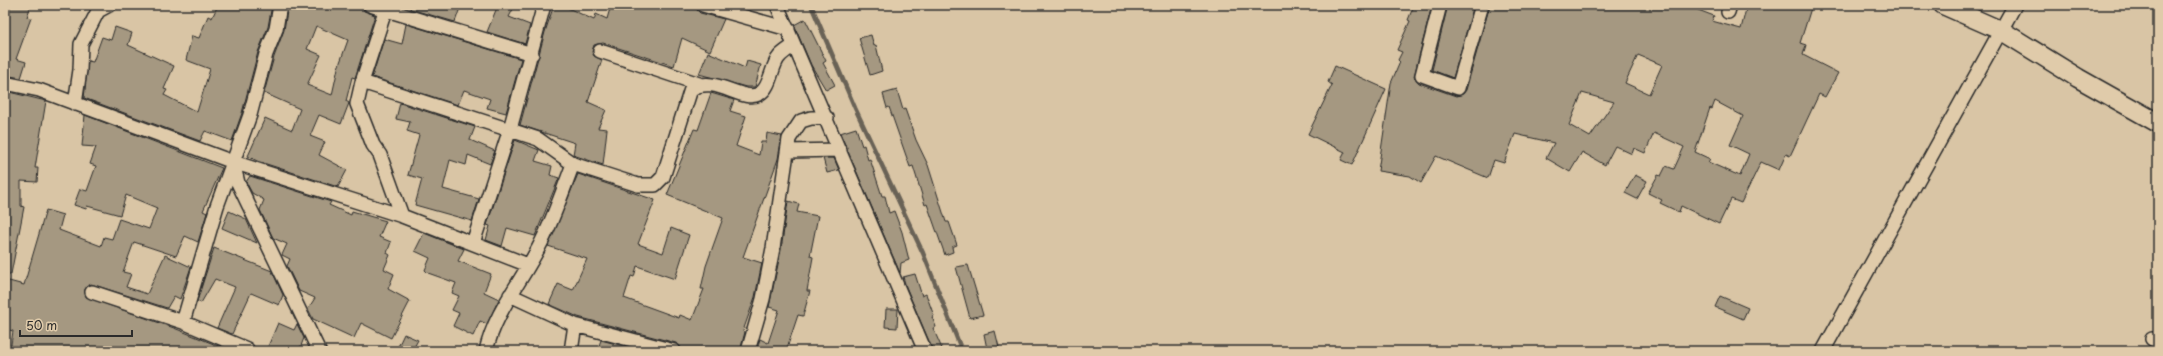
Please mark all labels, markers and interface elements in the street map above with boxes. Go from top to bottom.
scale bar [20,312,132,338]
text: 50 m [26,316,57,334]

